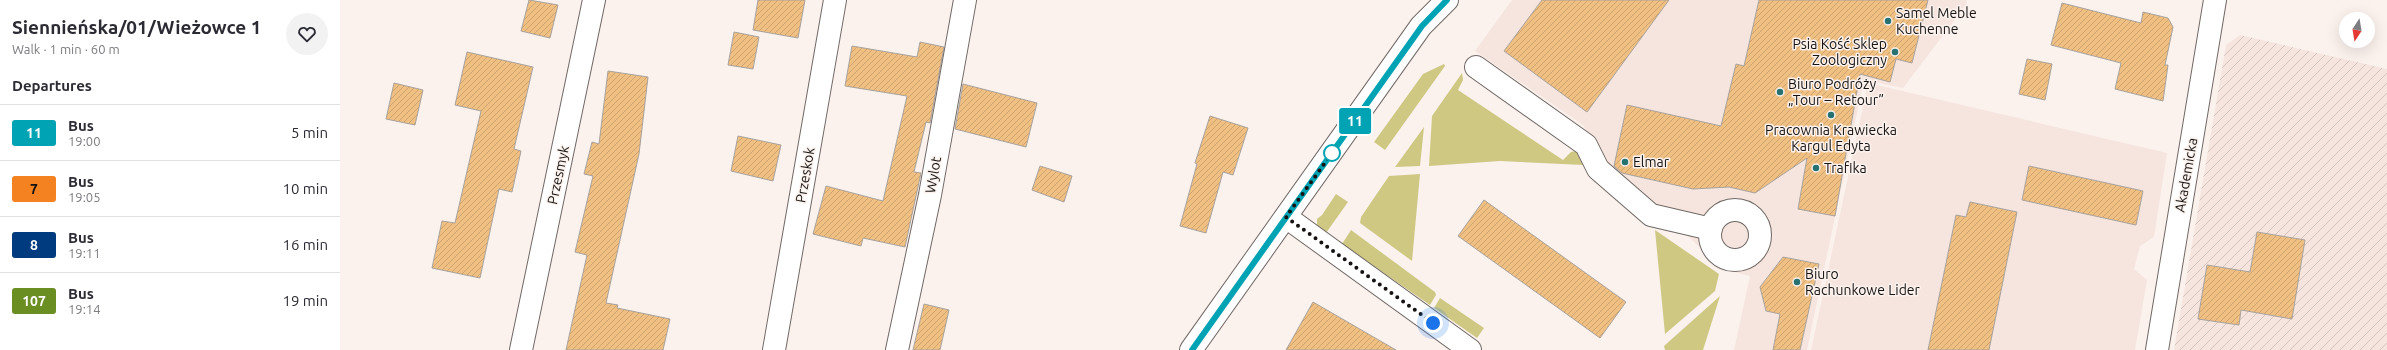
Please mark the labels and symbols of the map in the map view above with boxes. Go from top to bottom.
place label: Samel Meble Kuchenne [1896,5,1977,37]
north arrow [2339,12,2375,48]
marker: Samel Meble Kuchenne [1883,16,1893,26]
place label: Psia Kość Sklep Zoologiczny [1792,36,1887,68]
marker: Psia Kość Sklep Zoologiczny [1890,47,1900,57]
place label: Biuro Podróży „Tour – Retour” [1788,76,1884,108]
marker: Biuro Podróży „Tour – Retour” [1775,87,1785,97]
line badge: 11 [1337,108,1373,134]
marker: Pracownia Krawiecka Kargul Edyta [1826,110,1836,120]
place label: Pracownia Krawiecka Kargul Edyta [1765,122,1897,154]
street label: Akademicka [2172,136,2200,214]
street label: Przesmyk [544,144,572,206]
unlabelled marker [1323,144,1341,162]
street label: Przeskok [792,146,818,204]
place label: Elmar [1633,154,1670,170]
street label: Wylot [922,155,944,195]
marker: Elmar [1620,157,1630,167]
place label: Trafika [1824,160,1867,176]
marker: Trafika [1811,163,1821,173]
place label: Biuro Rachunkowe Lider [1805,266,1921,298]
marker: Biuro Rachunkowe Lider [1792,277,1802,287]
your location [1423,313,1443,333]

